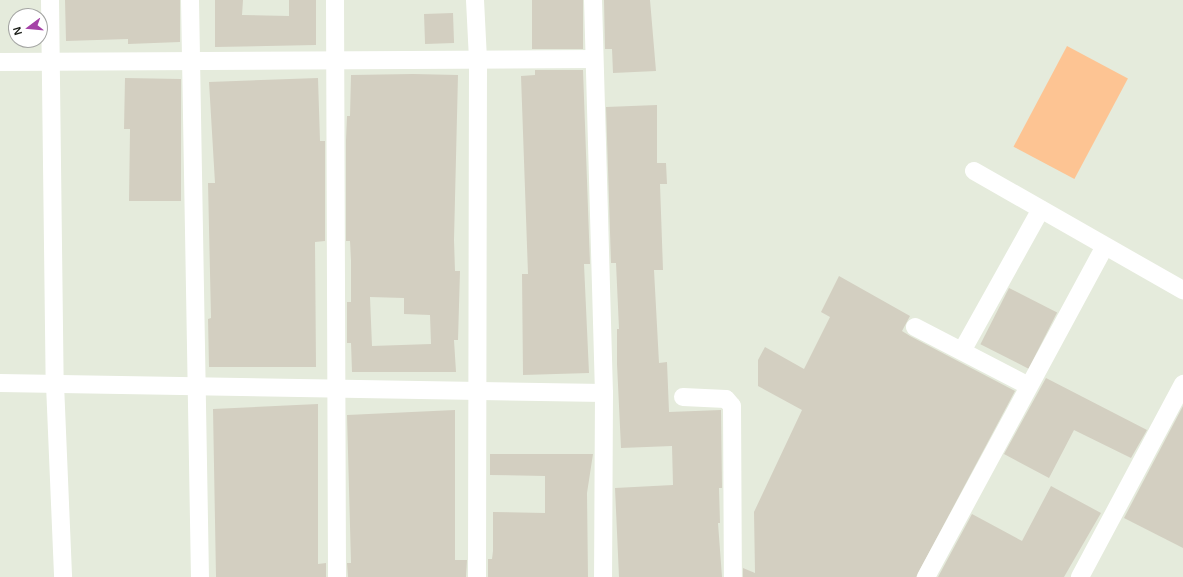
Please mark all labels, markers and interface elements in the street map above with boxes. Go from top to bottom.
north arrow [8,8,48,48]
text: N [11,26,24,37]

